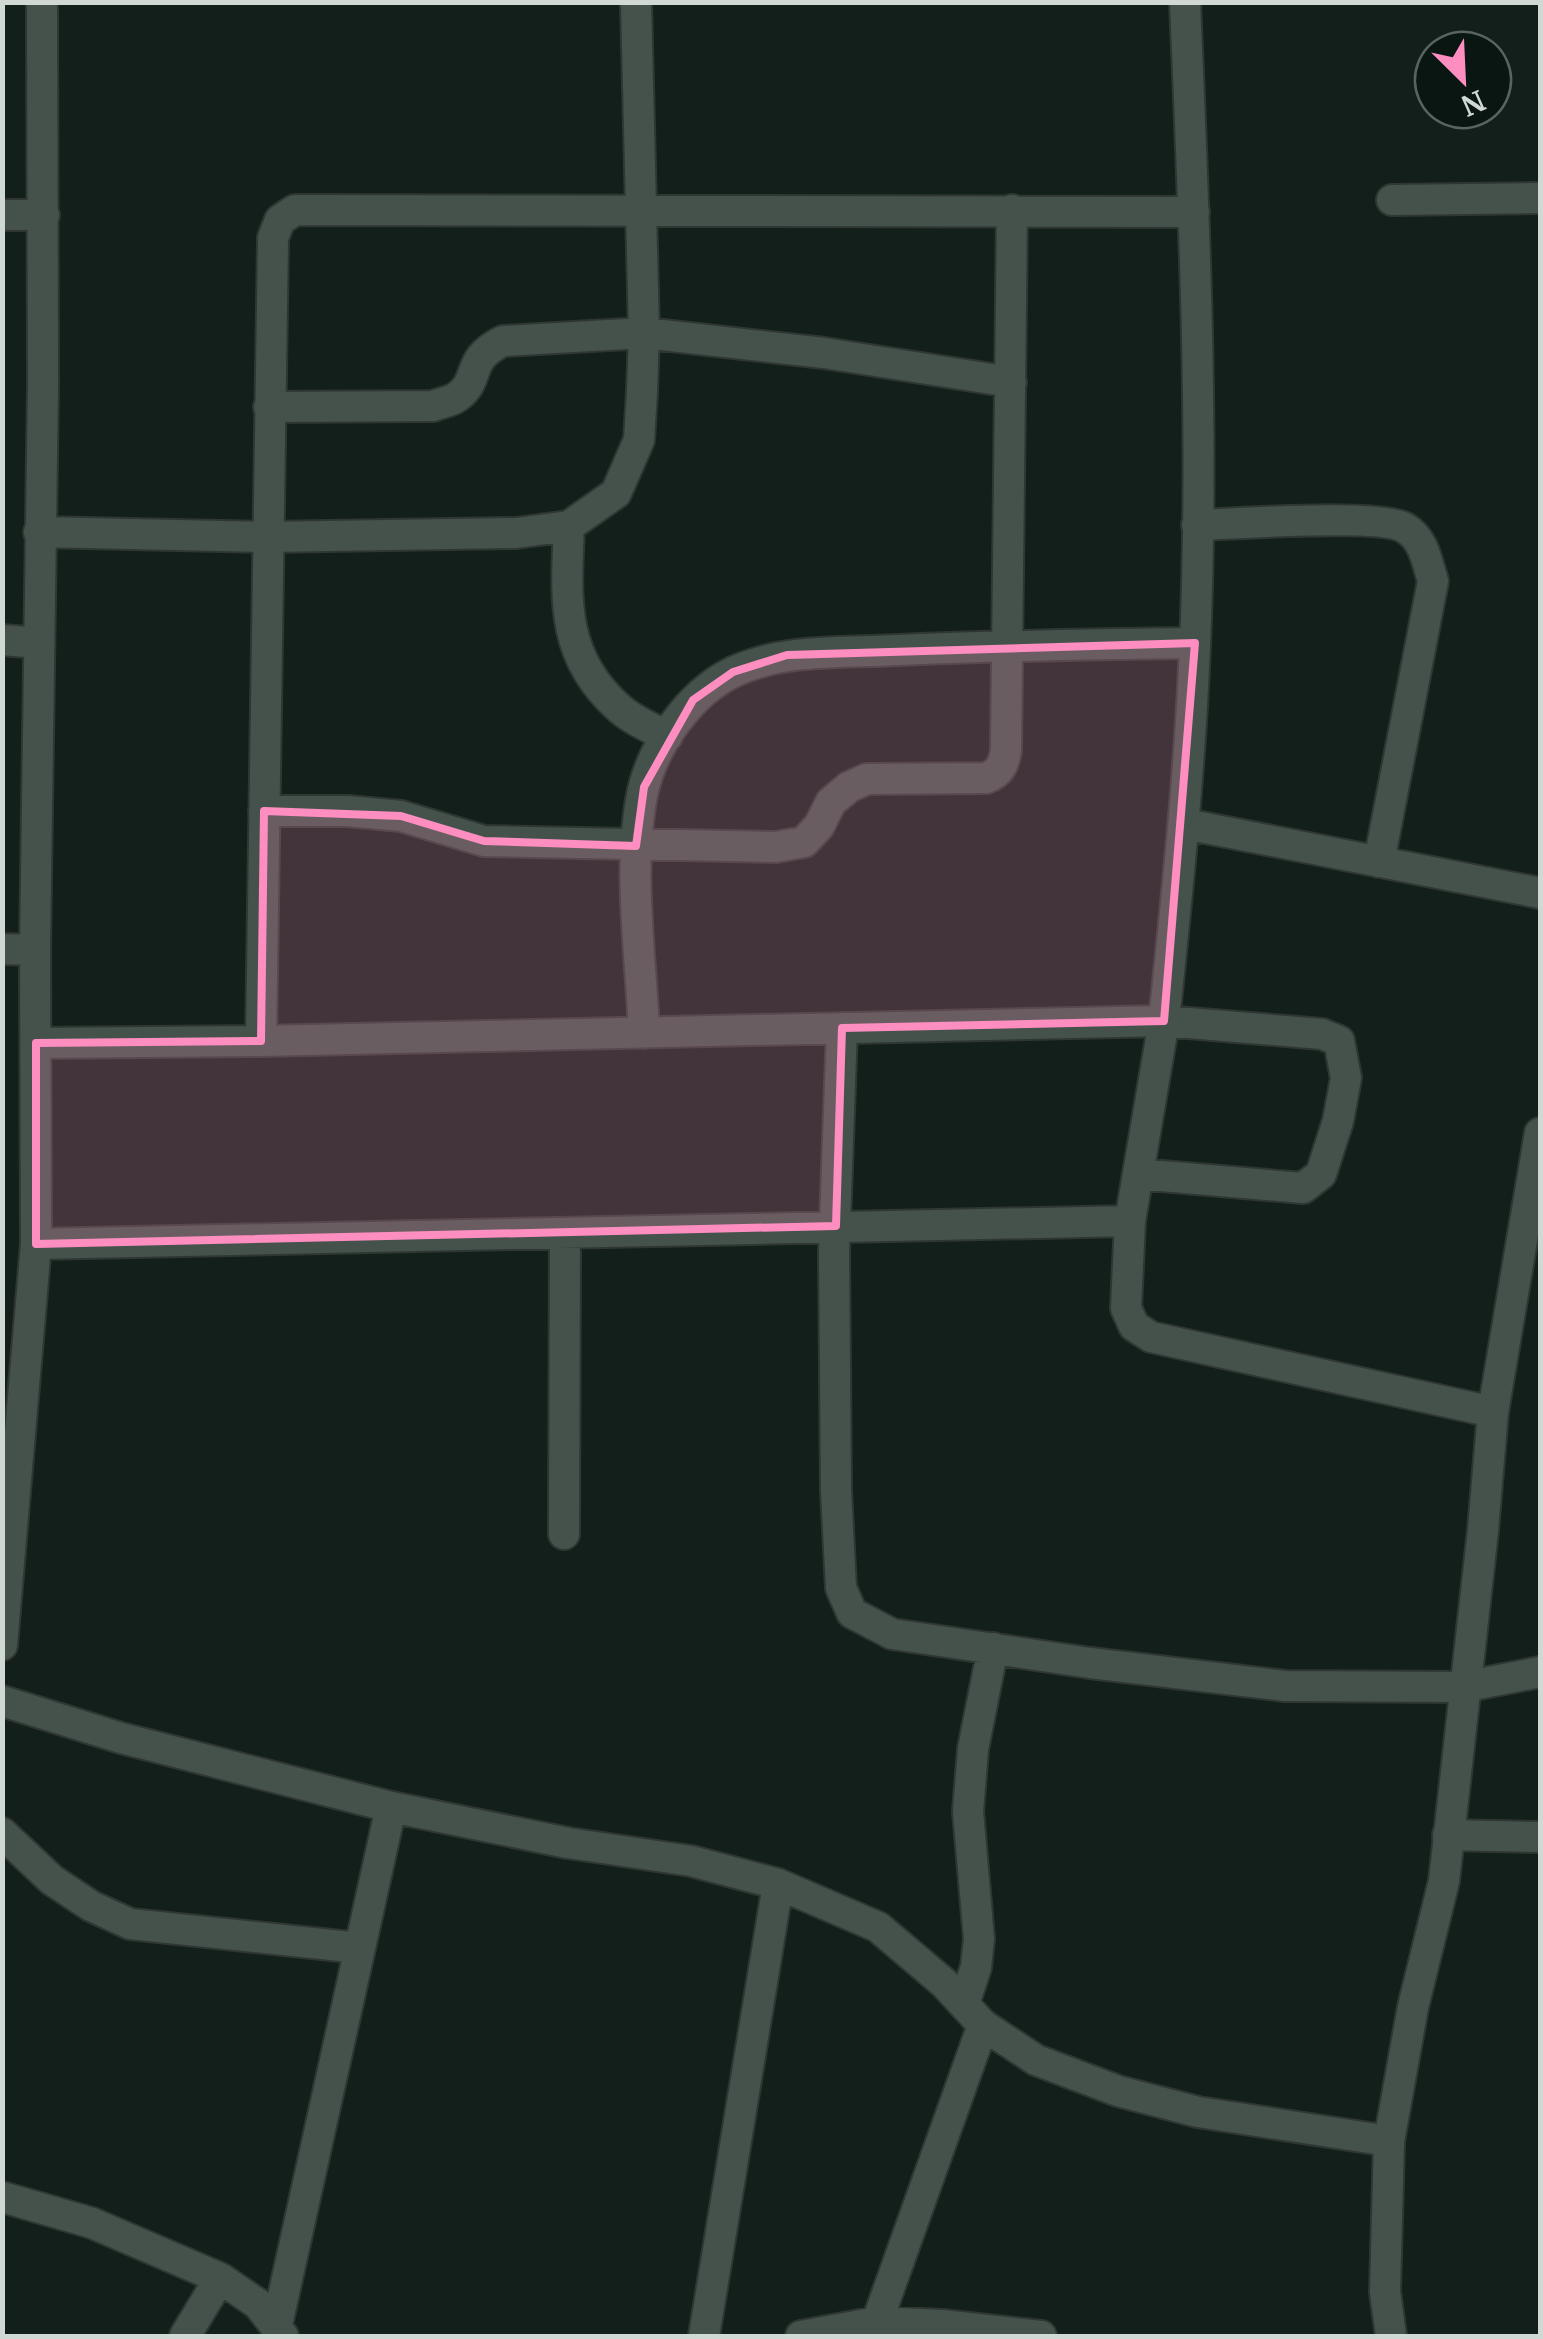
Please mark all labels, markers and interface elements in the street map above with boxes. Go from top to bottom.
north arrow [1413,30,1513,130]
text: N [1456,82,1491,124]

